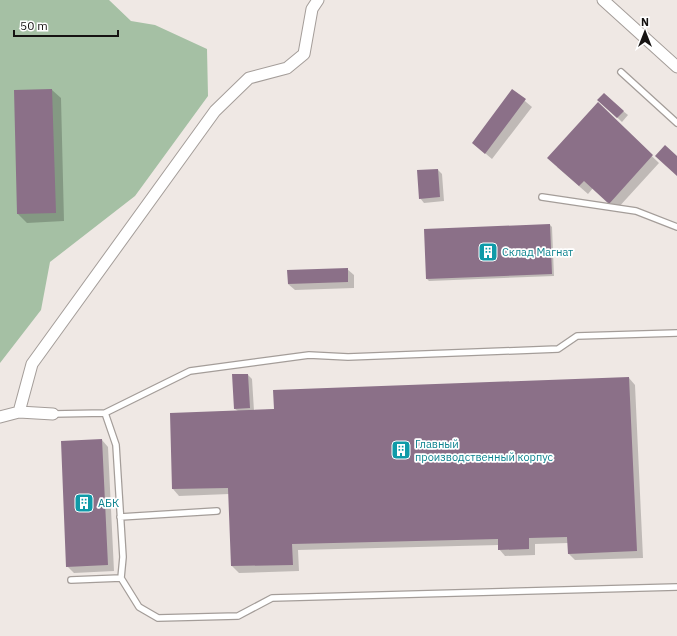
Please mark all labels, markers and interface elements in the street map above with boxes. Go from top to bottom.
scale bar [14,12,118,38]
north arrow [625,12,665,52]
text: N [641,15,649,29]
text: 50 m [20,18,48,33]
building icon: Склад Магнат [477,241,499,263]
place label: Склад Магнат [502,245,573,259]
place label: Главный производственный корпус [415,437,554,464]
building icon: Главный производственный корпус [390,439,412,461]
building icon: АБК [73,492,95,514]
place label: АБК [98,496,119,510]

